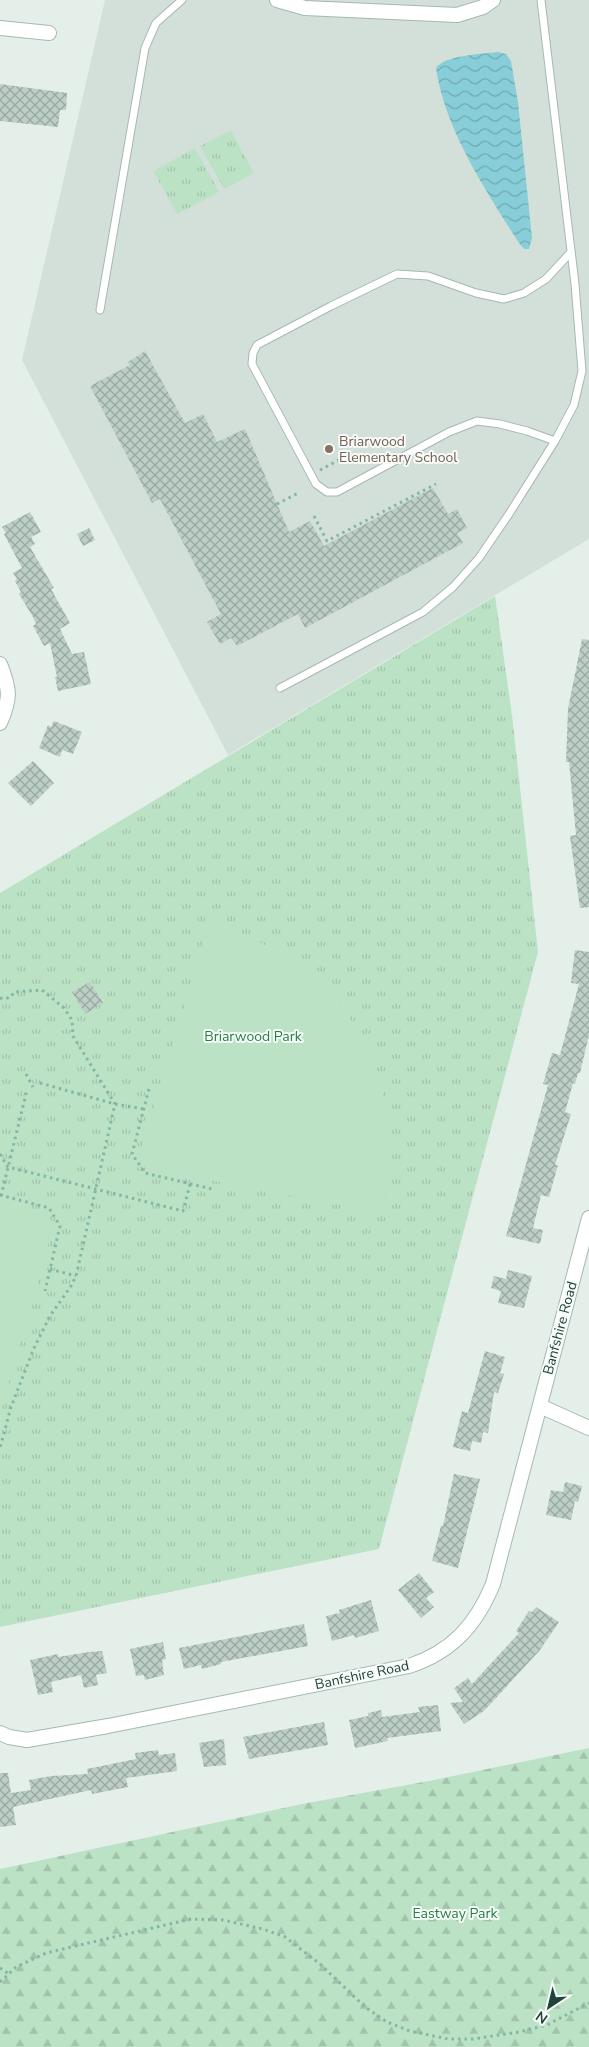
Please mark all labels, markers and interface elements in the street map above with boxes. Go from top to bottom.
place label: Briarwood Elementary School [339,432,458,467]
marker: Briarwood Elementary School [323,443,335,455]
park label: Briarwood Park [204,1027,303,1046]
street label: Banfshire Road [538,1279,582,1377]
street label: Banfshire Road [313,1656,411,1694]
park label: Eastway Park [413,1904,498,1923]
north arrow [524,1982,574,2032]
text: N [532,2006,552,2028]

